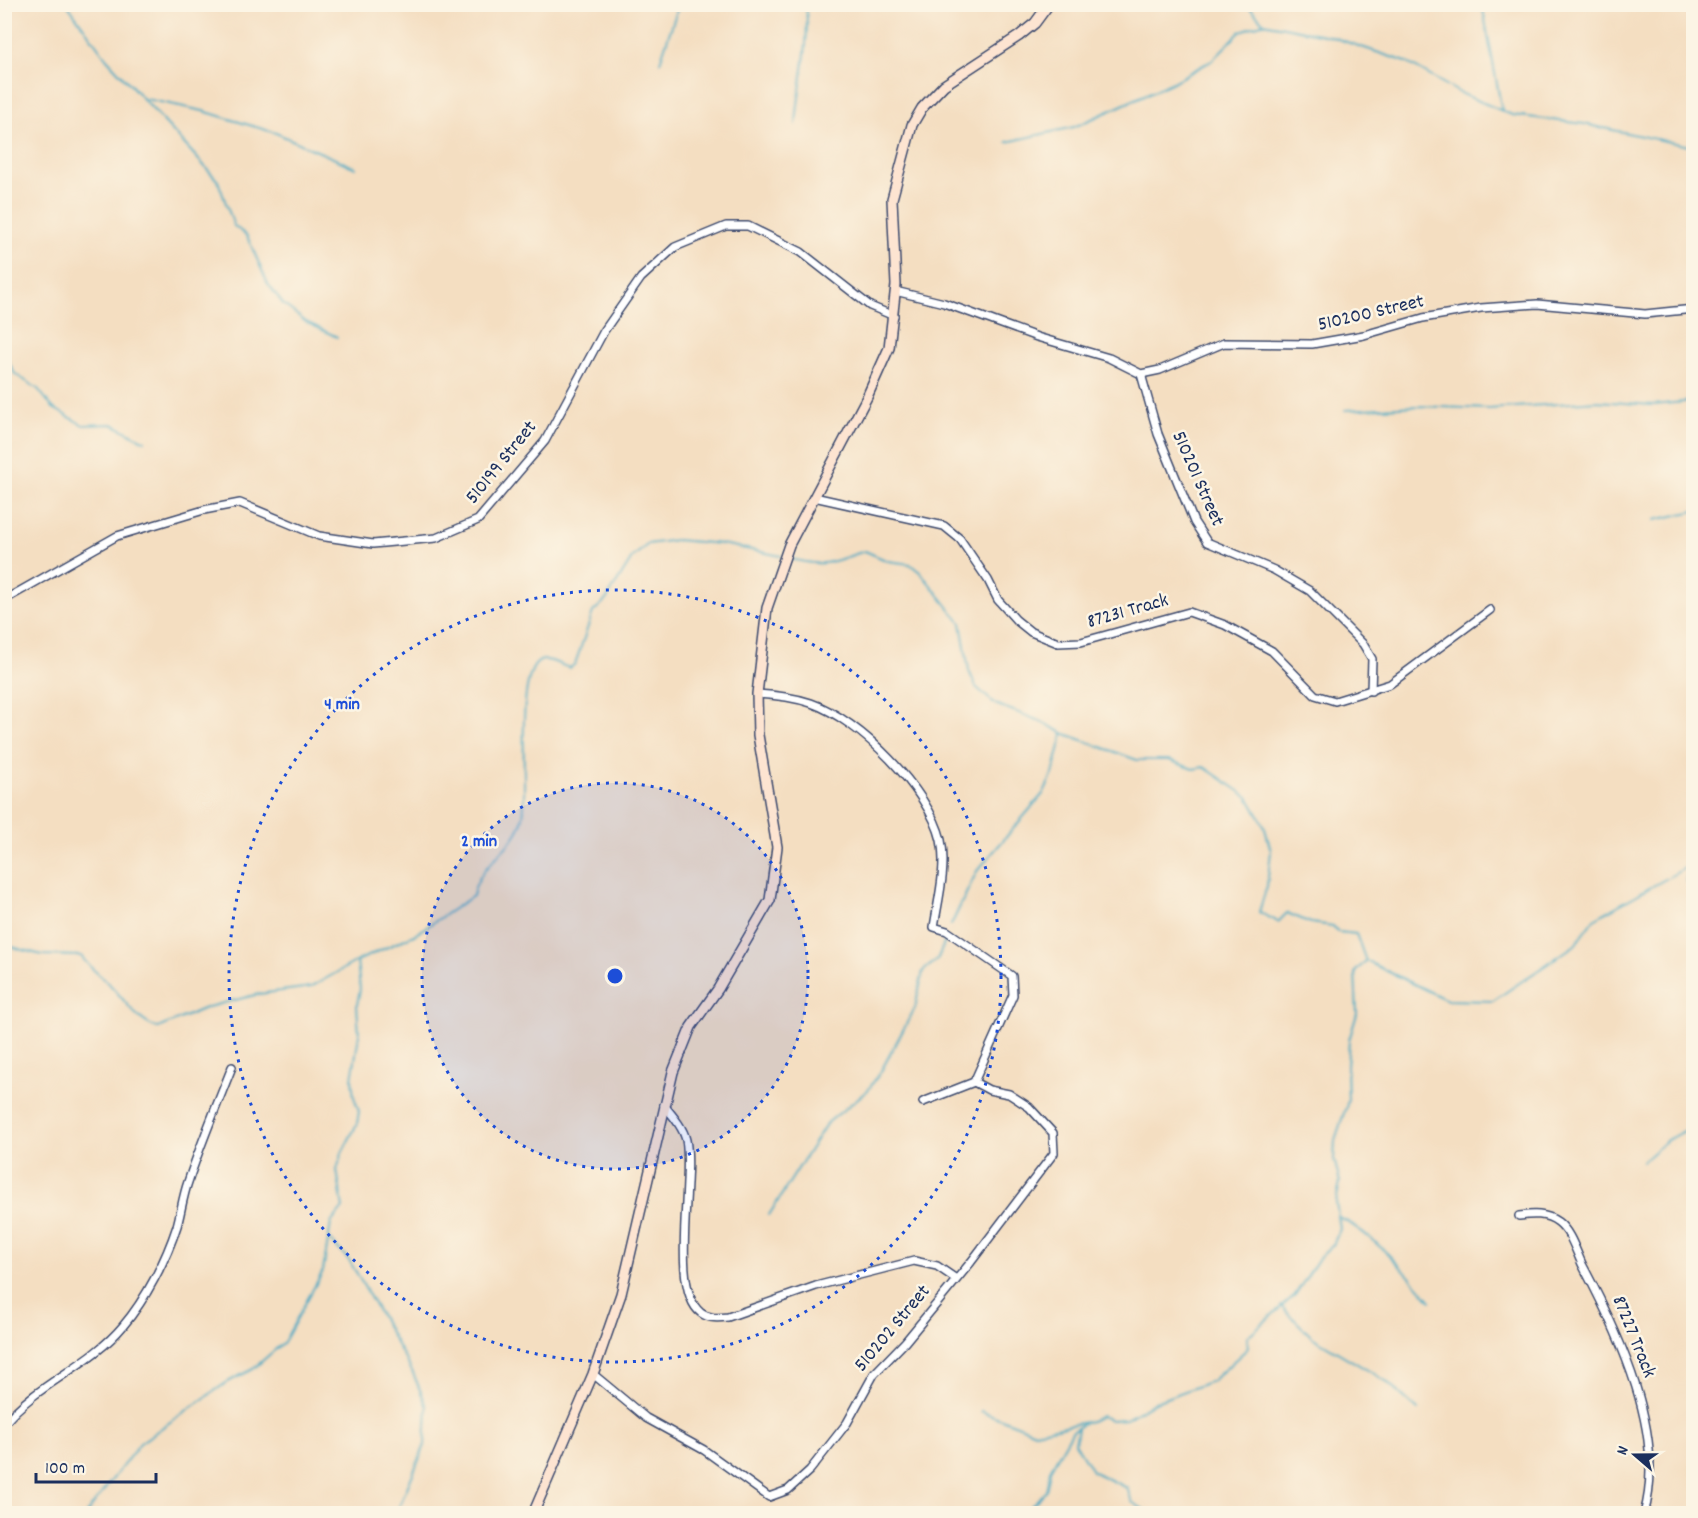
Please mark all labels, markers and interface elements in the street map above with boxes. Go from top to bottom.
street label: 510200 Street [1315,288,1427,340]
street label: 510199 Street [460,415,544,511]
street label: 510201 Street [1164,427,1230,531]
street label: 87231 Track [1084,587,1172,637]
text: 4 min [324,693,360,718]
text: 2 min [461,830,497,855]
centre of rings [605,966,625,986]
street label: 510202 Street [848,1279,938,1379]
street label: 87227 Track [1604,1292,1662,1382]
north arrow [1605,1425,1665,1485]
text: N [1611,1443,1635,1458]
scale bar [36,1446,156,1484]
text: 100 m [45,1457,85,1482]

